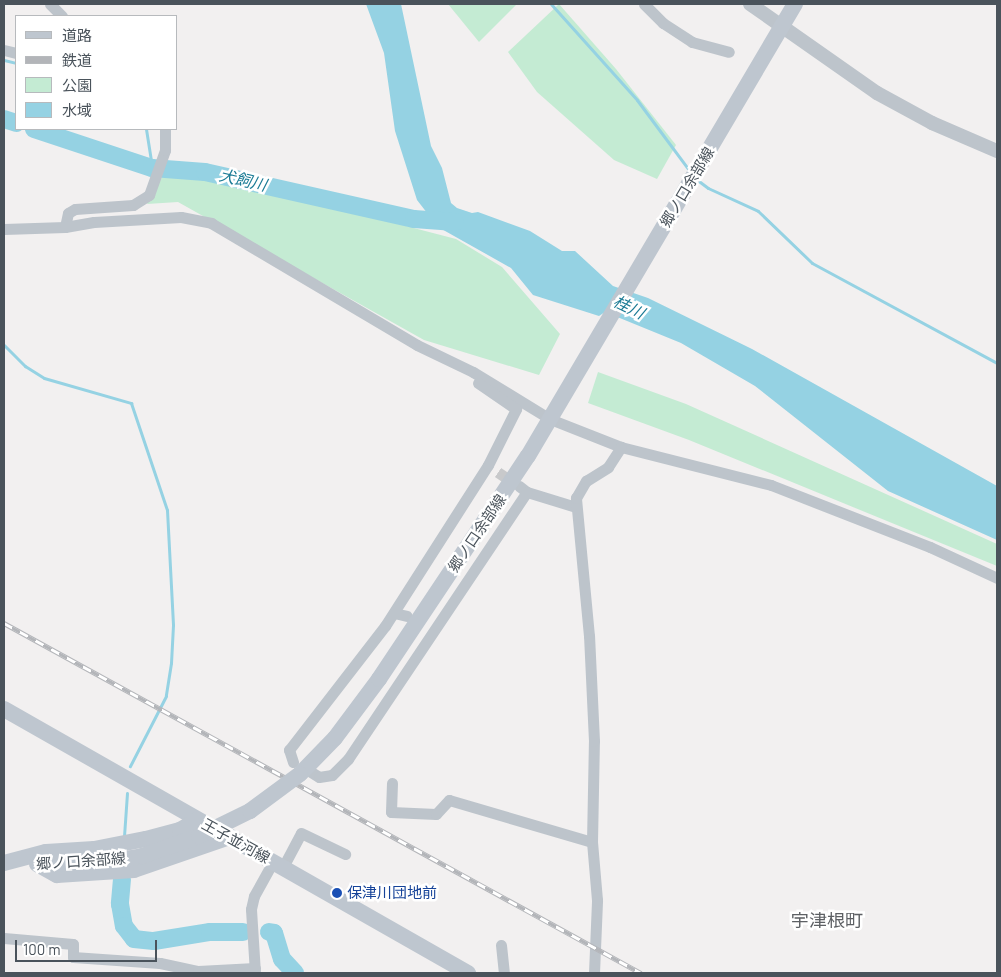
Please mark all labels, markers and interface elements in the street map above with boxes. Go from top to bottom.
legend [15,15,178,130]
text: 道路 [62,26,92,44]
text: 鉄道 [62,51,92,69]
text: 公園 [62,76,92,94]
text: 水域 [62,101,92,119]
street label: 郷ノ口余部線 [656,144,718,230]
water label: 犬飼川 [217,165,269,195]
water label: 桂川 [610,291,648,323]
street label: 郷ノ口余部線 [444,491,510,575]
street label: 王子並河線 [199,815,273,867]
street label: 郷ノ口余部線 [35,849,127,873]
place label: 保津川団地前 [347,884,437,902]
marker: 保津川団地前 [331,887,343,899]
district label: 宇津根町 [791,909,863,931]
scale bar [18,930,160,962]
text: 100 m [23,940,61,958]

